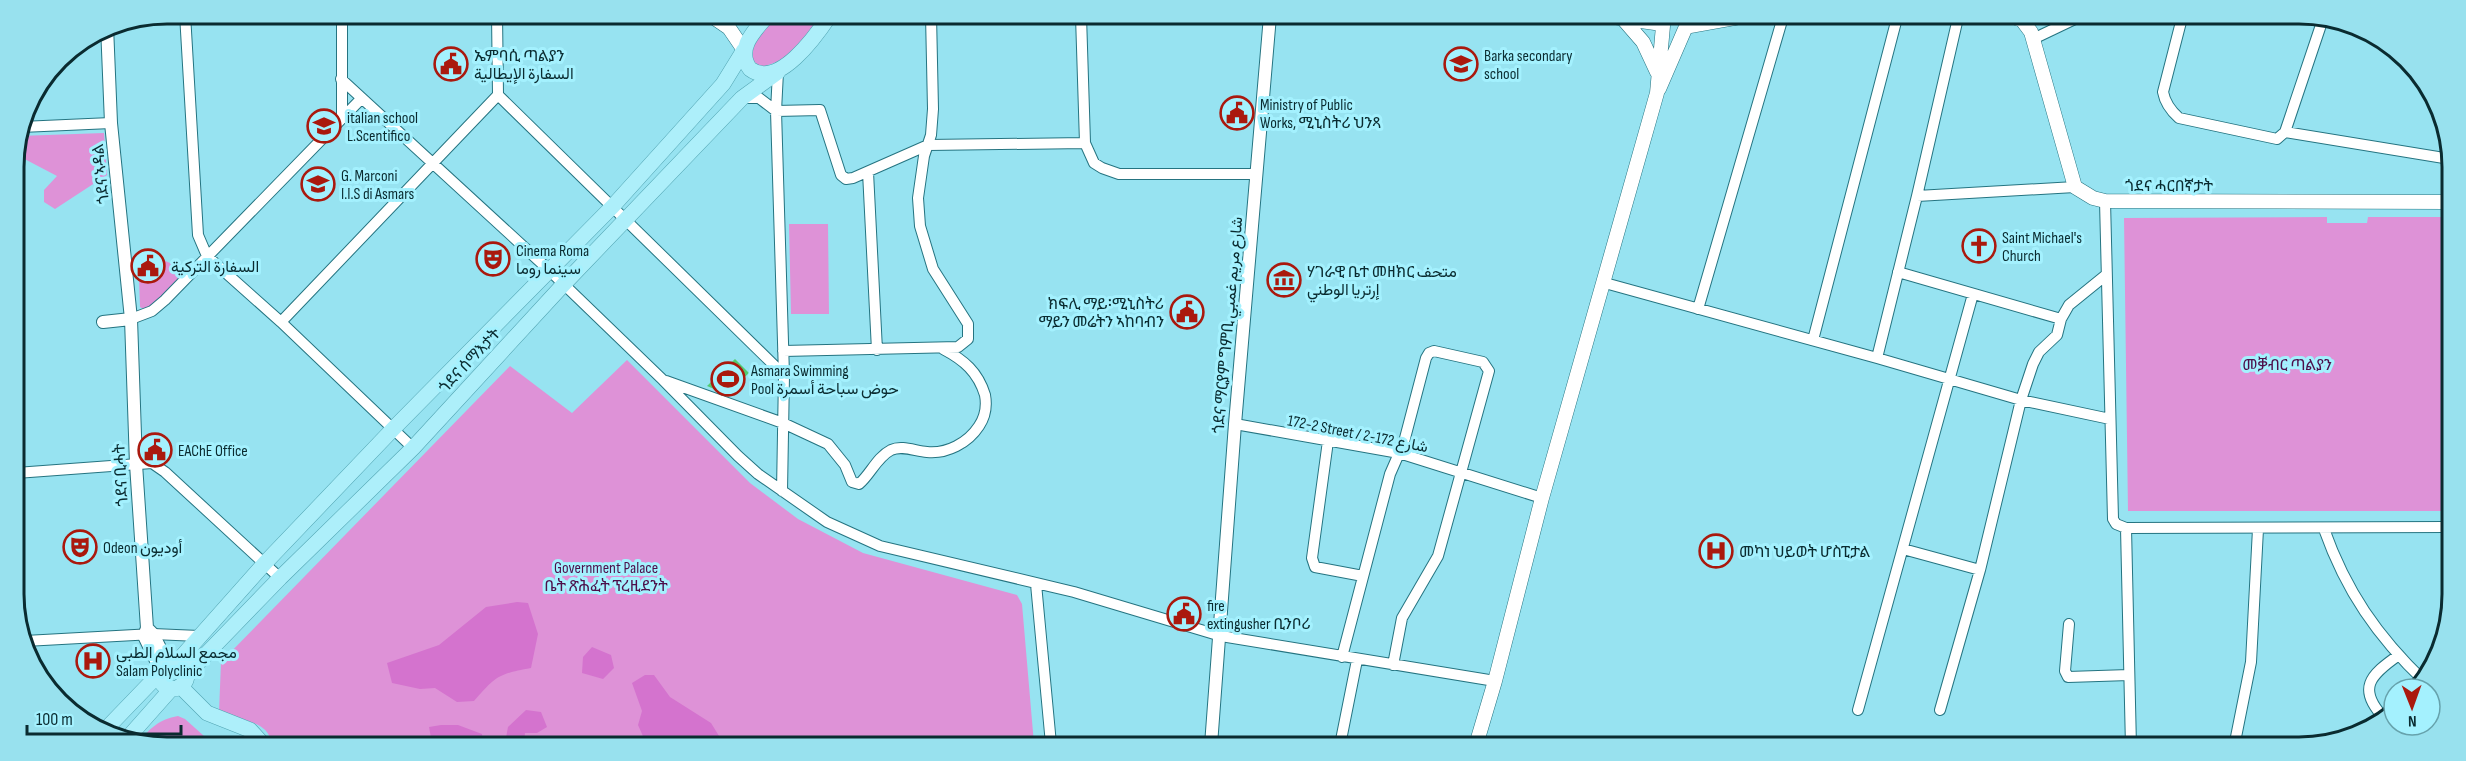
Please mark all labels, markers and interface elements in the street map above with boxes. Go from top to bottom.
public building icon: ኤምባሲ ጣልያን السفارة الإيطالية [433,46,469,82]
school or university icon: Barka secondary school [1443,46,1479,82]
place label: ኤምባሲ ጣልያን السفارة الإيطالية [474,47,574,84]
place label: Barka secondary school [1484,47,1572,84]
public building icon: Ministry of Public Works, ሚኒስትሪ ህንጻ [1219,95,1255,131]
place label: Ministry of Public Works, ሚኒስትሪ ህንጻ [1260,96,1381,133]
school or university icon: italian school L.Scentifico [306,108,342,144]
place label: italian school L.Scentifico [347,109,418,146]
street label: ጎደና ኣዳል [89,142,114,205]
school or university icon: G. Marconi I.I.S di Asmars [300,166,336,202]
place label: G. Marconi I.I.S di Asmars [341,167,415,204]
street label: ጎደና ሓርበኛታት [2125,177,2213,196]
street label: ጎደና ማርያም ግምቢ شارع مريم غمبي [1210,216,1250,435]
church icon: Saint Michael's Church [1961,228,1997,264]
place label: Saint Michael's Church [2002,229,2082,266]
theatre icon: Cinema Roma سينما روما [475,241,511,277]
place label: Cinema Roma سينما روما [516,242,589,279]
public building icon: السفارة التركية [130,248,166,284]
place label: السفارة التركية [171,258,259,277]
museum icon: ሃገራዊ ቤተ መዘክር متحف إرتريا الوطني [1266,262,1302,298]
place label: ሃገራዊ ቤተ መዘክር متحف إرتريا الوطني [1307,263,1457,303]
public building icon: ክፍሊ ማይ፡ሚኒስትሪ ማይን መሬትን ኣከባብን [1169,294,1205,330]
place label: ክፍሊ ማይ፡ሚኒስትሪ ማይን መሬትን ኣከባብን [1039,295,1164,332]
street label: ጎደና ሰማእታት [435,324,505,397]
park label: መቓብር ጣልያን [2242,356,2332,375]
sports icon: Asmara Swimming Pool حوض سباحة أسمرة [710,361,746,397]
place label: Asmara Swimming Pool حوض سباحة أسمرة [750,362,899,399]
street label: 172-2 Street / شارع 172-2 [1286,412,1430,458]
public building icon: EAChE Office [137,432,173,468]
place label: EAChE Office [178,442,248,461]
street label: ጎደና ቢሓት [110,443,133,507]
theatre icon: Odeon أوديون [62,529,98,565]
hospital icon: መካነ ህይወት ሆስፒታል [1698,533,1734,569]
place label: Odeon أوديون [103,539,183,558]
place label: መካነ ህይወት ሆስፒታል [1739,543,1870,562]
park label: Government Palace ቤት ጽሕፈት ፕረዚደንት [544,559,668,596]
public building icon: fire extingusher ቢንቦሪ [1166,596,1202,632]
place label: fire extingusher ቢንቦሪ [1207,597,1311,634]
hospital icon: مجمع السلام الطبي Salam Polyclinic [75,643,111,679]
place label: مجمع السلام الطبي Salam Polyclinic [116,644,237,681]
north arrow [2382,677,2442,737]
scale bar [27,698,182,736]
text: 100 m [36,709,73,730]
text: N [2408,711,2417,730]

